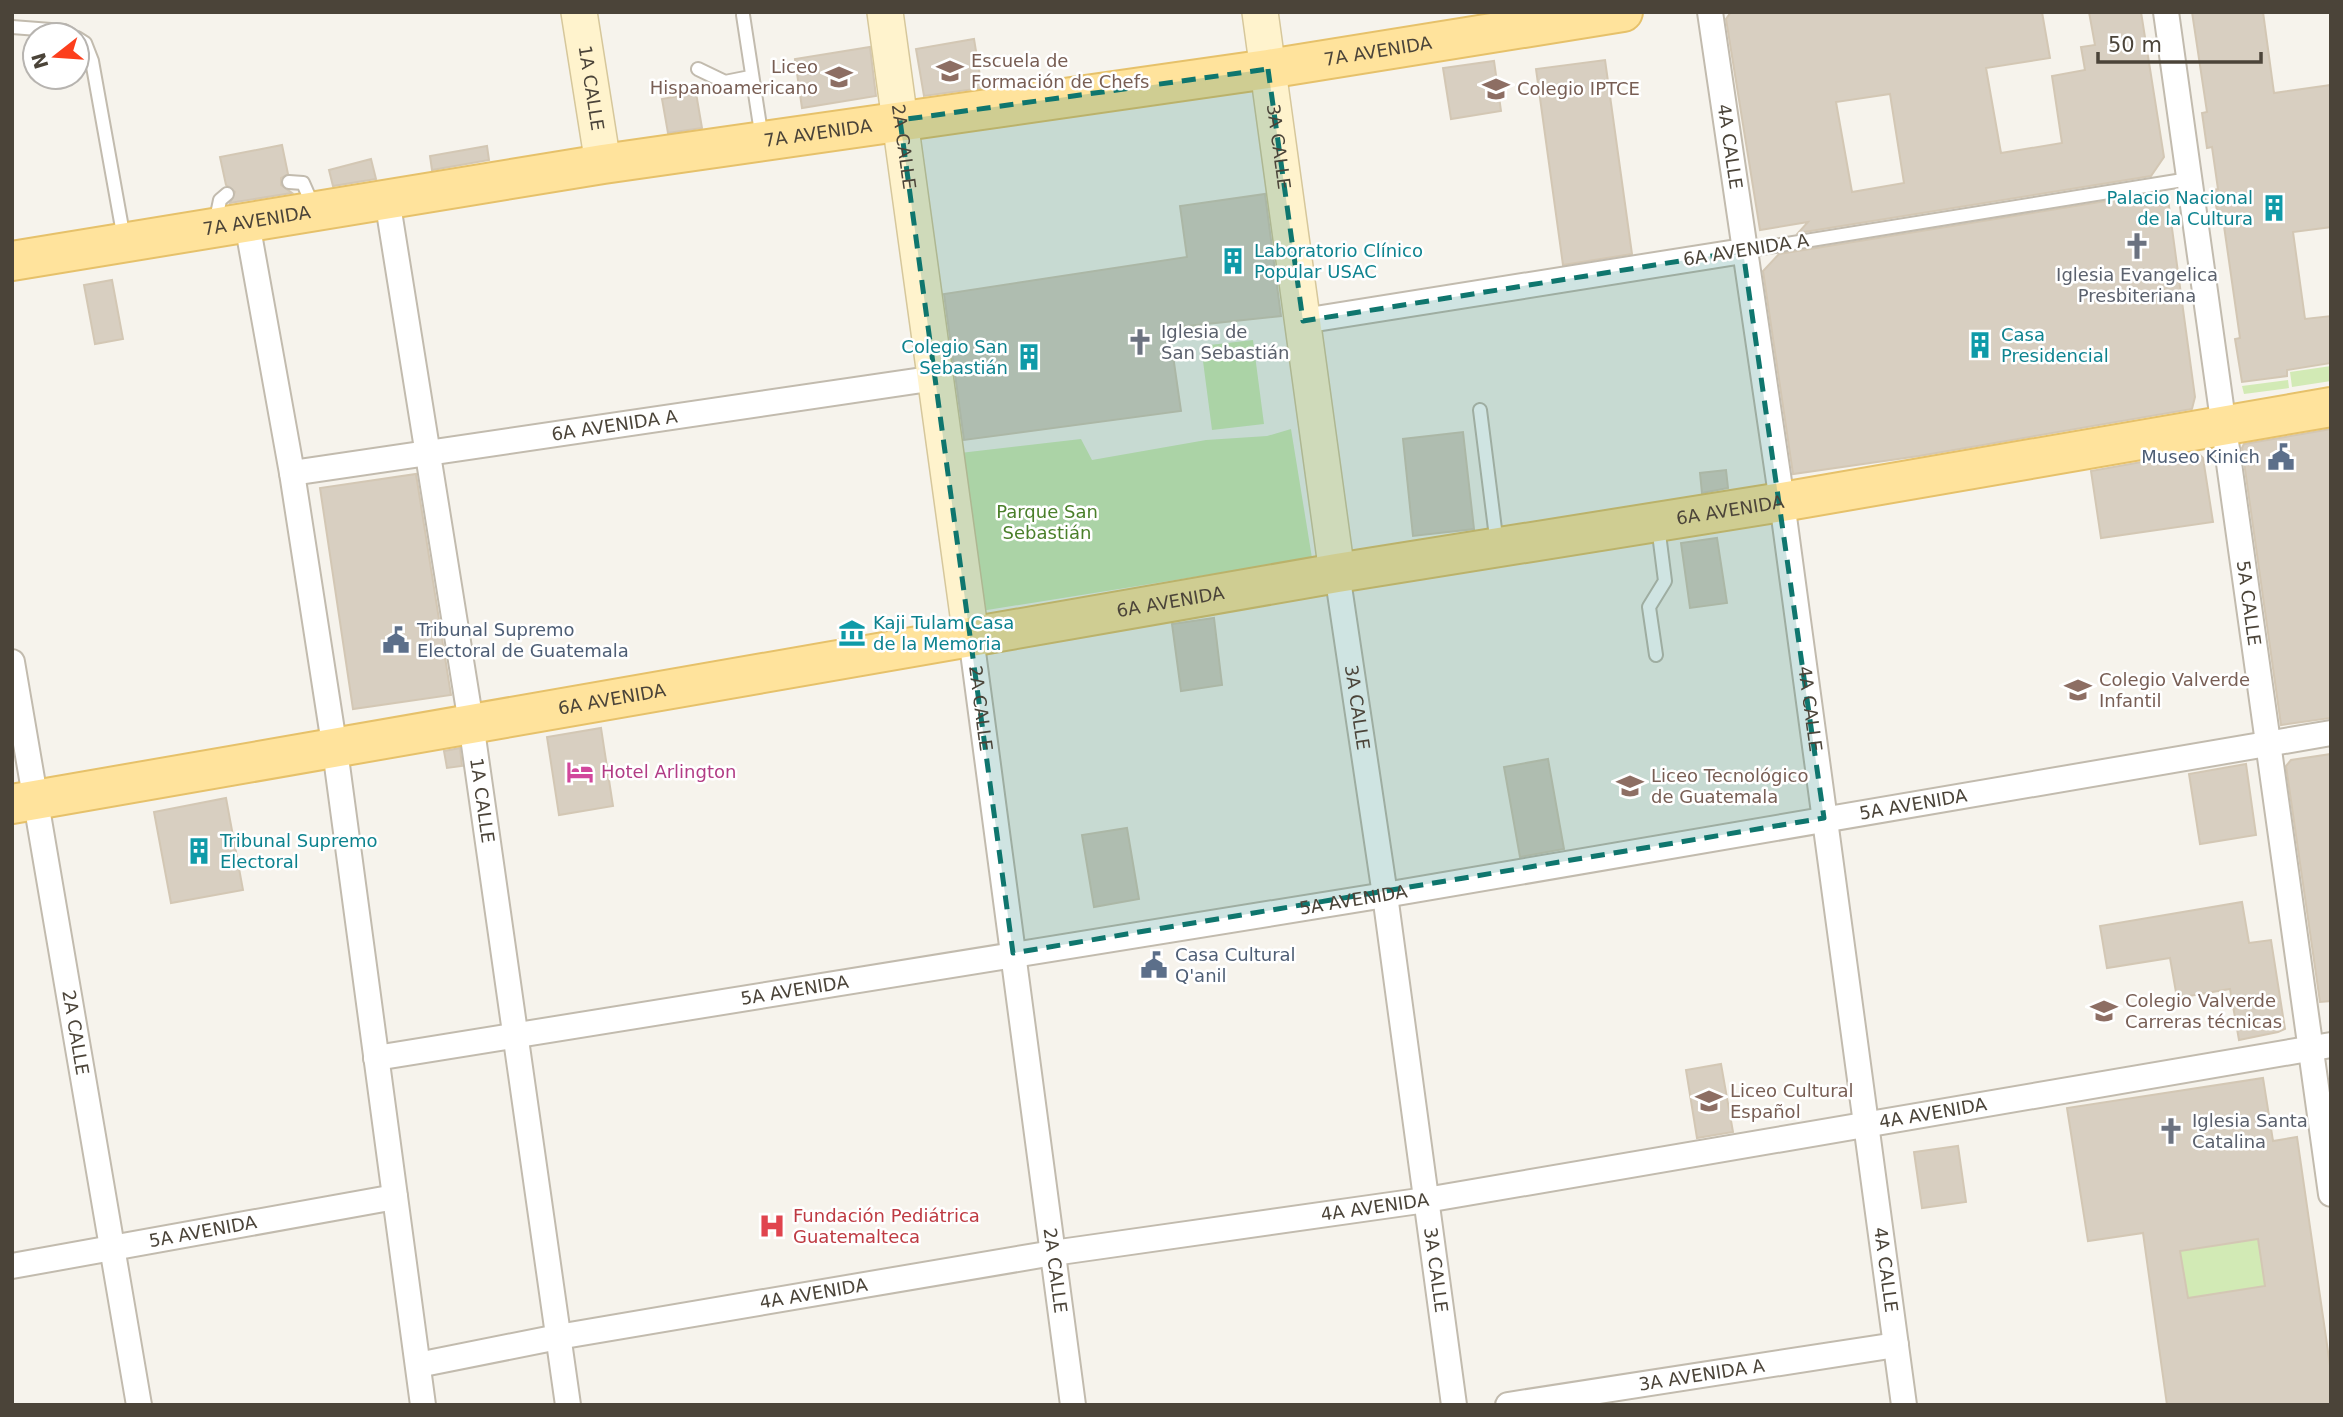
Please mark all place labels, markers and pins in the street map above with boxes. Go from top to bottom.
place label: Escuela de Formación de Chefs [971,50,1149,92]
place label: Liceo Hispanoamericano [650,56,818,98]
school or university icon: Escuela de Formación de Chefs [935,56,965,86]
school or university icon: Liceo Hispanoamericano [824,62,854,92]
school or university icon: Colegio IPTCE [1481,74,1511,104]
place label: Colegio IPTCE [1517,78,1640,99]
place label: Palacio Nacional de la Cultura [2106,187,2253,229]
building icon: Palacio Nacional de la Cultura [2259,193,2289,223]
church icon: Iglesia Evangelica Presbiteriana [2122,231,2152,261]
place label: Laboratorio Clínico Popular USAC [1254,240,1423,282]
building icon: Laboratorio Clínico Popular USAC [1218,246,1248,276]
place label: Iglesia Evangelica Presbiteriana [2056,264,2218,306]
place label: Iglesia de San Sebastián [1161,321,1289,363]
place label: Casa Presidencial [2001,324,2109,366]
church icon: Iglesia de San Sebastián [1125,327,1155,357]
building icon: Casa Presidencial [1965,330,1995,360]
place label: Colegio San Sebastián [901,336,1008,378]
building icon: Colegio San Sebastián [1014,342,1044,372]
public building icon: Museo Kinich [2266,442,2296,472]
place label: Museo Kinich [2141,446,2260,467]
place label: Kaji Tulam Casa de la Memoria [873,612,1014,654]
museum icon: Kaji Tulam Casa de la Memoria [837,618,867,648]
place label: Tribunal Supremo Electoral de Guatemala [416,619,629,661]
public building icon: Tribunal Supremo Electoral de Guatemala [381,625,411,655]
place label: Colegio Valverde Infantil [2099,669,2250,711]
school or university icon: Colegio Valverde Infantil [2063,675,2093,705]
hotel icon: Hotel Arlington [565,757,595,787]
place label: Hotel Arlington [601,761,736,782]
place label: Liceo Tecnológico de Guatemala [1651,765,1808,807]
school or university icon: Liceo Tecnológico de Guatemala [1615,771,1645,801]
place label: Tribunal Supremo Electoral [219,830,378,872]
building icon: Tribunal Supremo Electoral [184,836,214,866]
place label: Casa Cultural Q'anil [1175,944,1296,986]
public building icon: Casa Cultural Q'anil [1139,950,1169,980]
place label: Colegio Valverde Carreras técnicas [2125,990,2282,1032]
school or university icon: Colegio Valverde Carreras técnicas [2089,996,2119,1026]
place label: Liceo Cultural Español [1730,1080,1854,1122]
school or university icon: Liceo Cultural Español [1694,1086,1724,1116]
place label: Iglesia Santa Catalina [2192,1110,2308,1152]
church icon: Iglesia Santa Catalina [2156,1116,2186,1146]
place label: Fundación Pediátrica Guatemalteca [793,1205,980,1247]
hospital icon: Fundación Pediátrica Guatemalteca [757,1211,787,1241]

